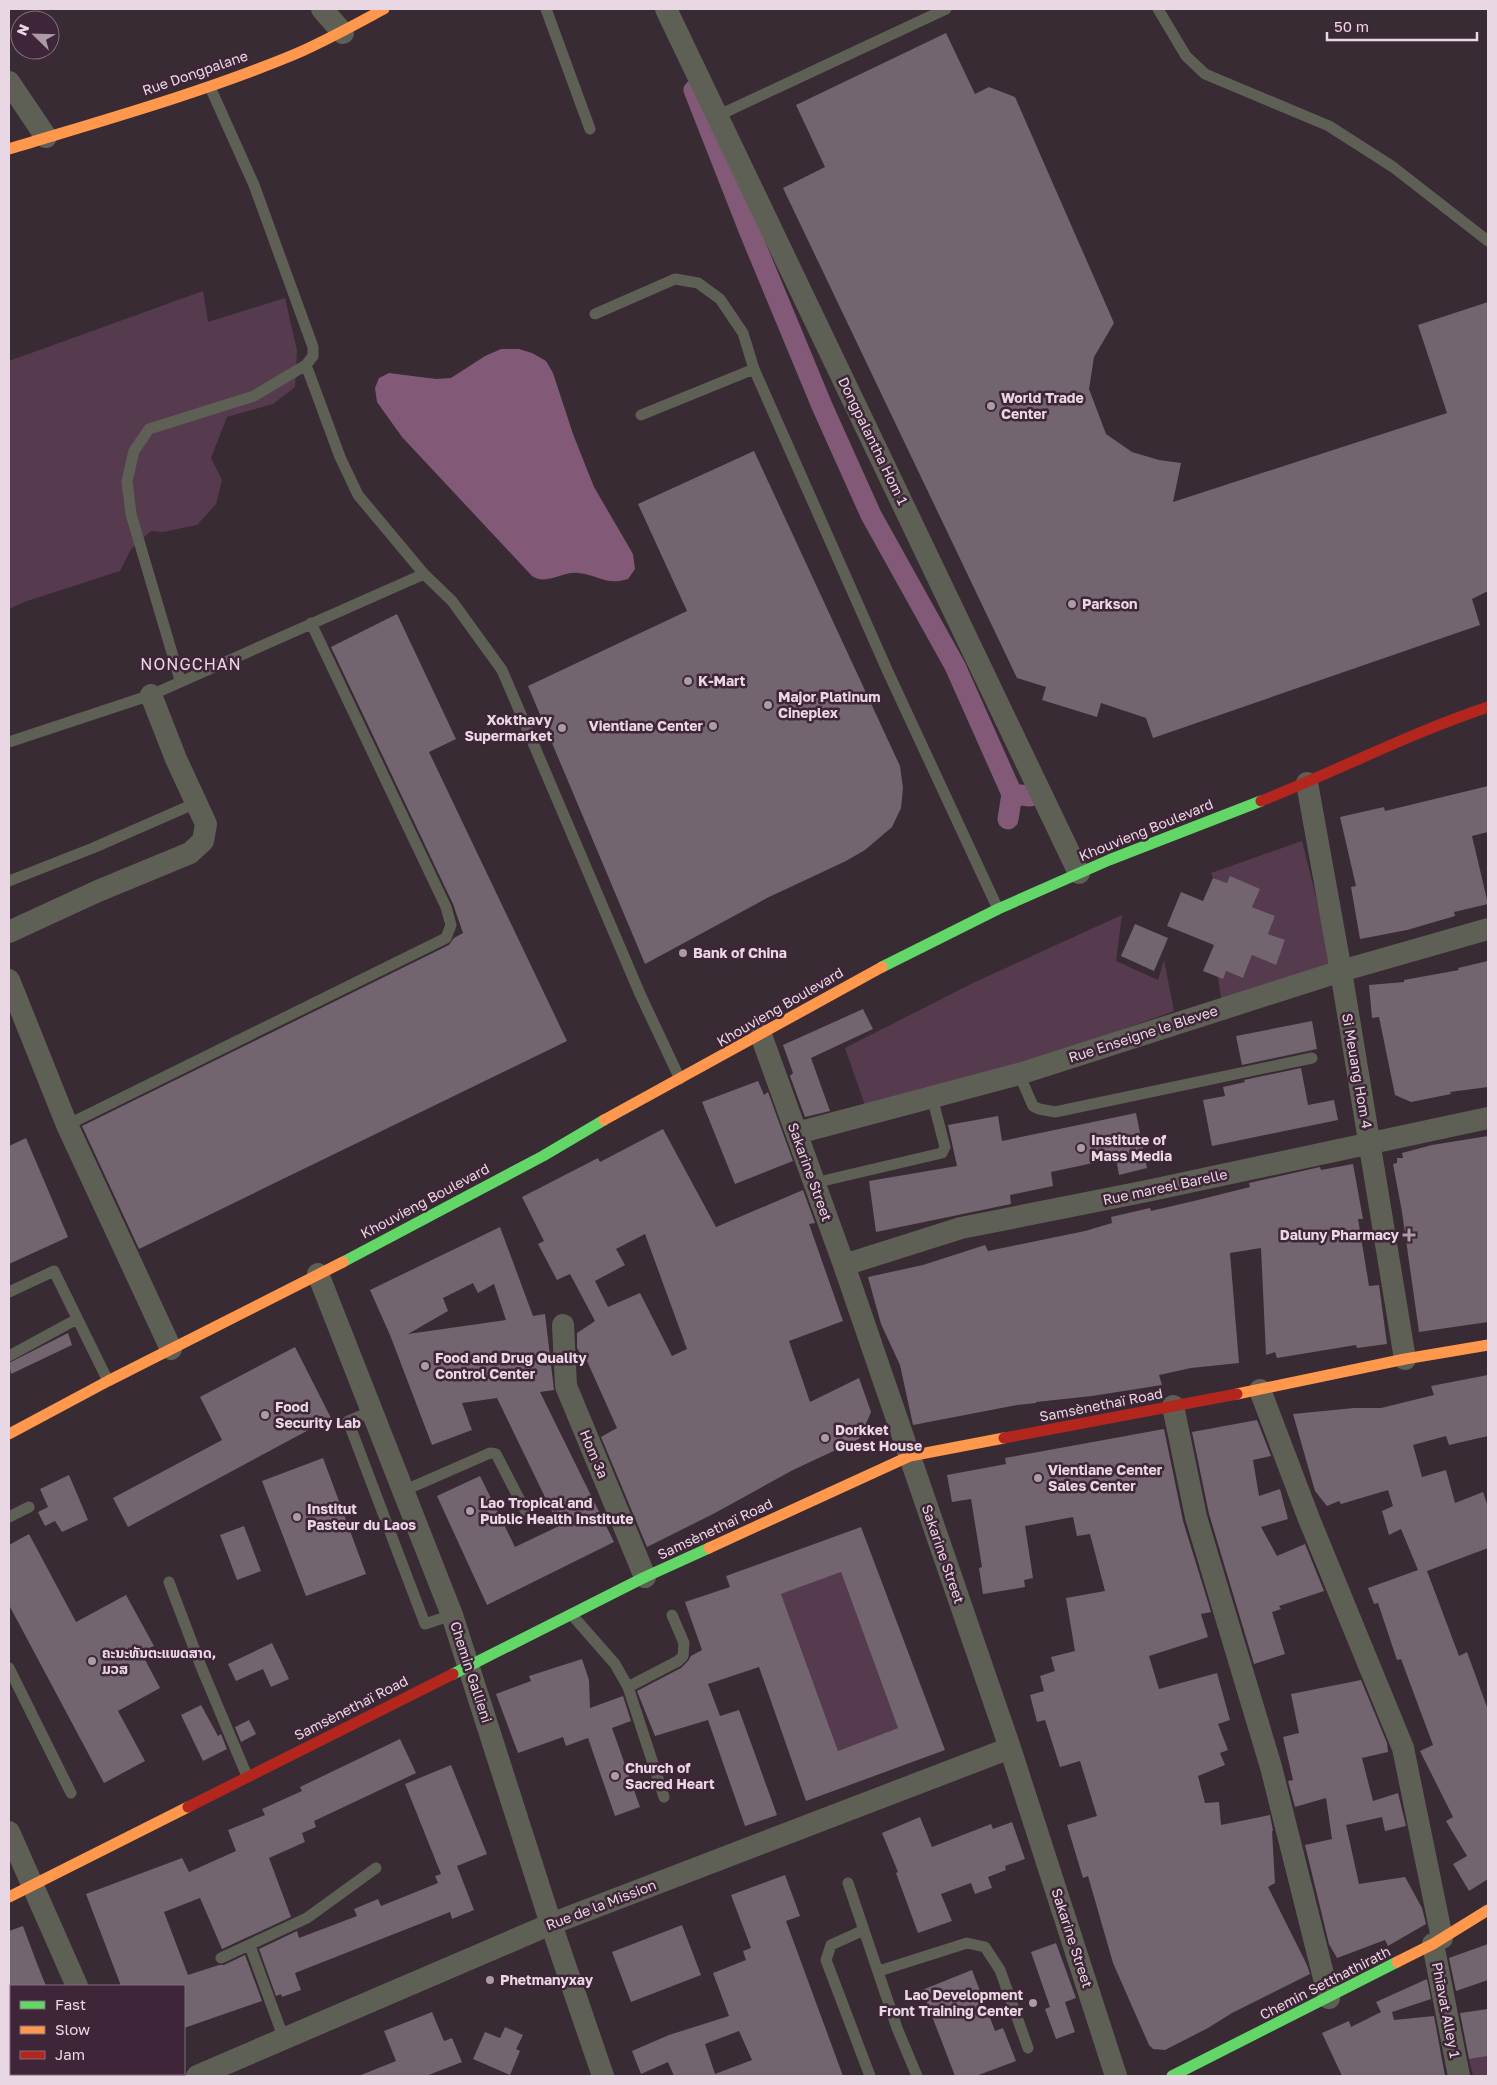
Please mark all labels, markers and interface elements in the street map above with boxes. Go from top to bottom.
north arrow [10,10,60,60]
scale bar [1327,10,1477,42]
text: 50 m [1334,17,1369,35]
text: N [13,22,32,38]
street label: Rue Dongpalane [140,47,250,99]
street label: Dongpalantha Hom 1 [835,374,912,508]
place label: World Trade Center [1001,389,1084,422]
marker: World Trade Center [985,400,997,412]
place label: Parkson [1082,595,1138,612]
marker: Parkson [1066,598,1078,610]
district label: NONGCHAN [140,654,242,674]
place label: K-Mart [698,672,746,689]
marker: K-Mart [682,675,694,687]
place label: Major Platinum Cineplex [778,688,880,721]
marker: Major Platinum Cineplex [762,699,774,711]
place label: Xokthavy Supermarket [465,711,553,744]
place label: Vientiane Center [589,717,704,734]
marker: Vientiane Center [707,720,719,732]
marker: Xokthavy Supermarket [556,722,568,734]
street label: Khouvieng Boulevard [1076,795,1215,864]
place label: Bank of China [693,944,787,961]
marker: Bank of China [677,947,689,959]
street label: Khouvieng Boulevard [713,963,846,1050]
street label: Rue Enseigne le Blevee [1066,1001,1220,1066]
street label: Si Meuang Hom 4 [1339,1012,1376,1130]
street label: Sakarine Street [785,1120,836,1223]
place label: Institute of Mass Media [1091,1131,1172,1164]
marker: Institute of Mass Media [1075,1142,1087,1154]
street label: Khouvieng Boulevard [358,1159,492,1242]
street label: Rue mareel Barelle [1101,1165,1229,1208]
place label: Daluny Pharmacy [1280,1226,1400,1243]
marker: Daluny Pharmacy [1403,1229,1415,1241]
place label: Food and Drug Quality Control Center [435,1349,587,1382]
marker: Food and Drug Quality Control Center [419,1360,431,1372]
street label: Samsènethaï Road [1038,1384,1164,1425]
place label: Food Security Lab [275,1398,361,1431]
marker: Food Security Lab [259,1409,271,1421]
place label: Dorkket Guest House [835,1421,922,1454]
street label: Hom 3a [577,1427,612,1481]
marker: Dorkket Guest House [819,1432,831,1444]
place label: Vientiane Center Sales Center [1048,1461,1163,1494]
marker: Vientiane Center Sales Center [1032,1472,1044,1484]
place label: Lao Tropical and Public Health Institute [480,1494,634,1527]
street label: Samsènethaï Road [654,1494,775,1563]
place label: Institut Pasteur du Laos [307,1500,416,1533]
street label: Sakarine Street [919,1502,968,1606]
marker: Lao Tropical and Public Health Institute [464,1505,476,1517]
marker: Institut Pasteur du Laos [291,1511,303,1523]
street label: Chemin Gallieni [447,1619,496,1725]
place label: ຄະນະທັນຕະແພດສາດ, ມວສ [102,1644,216,1677]
marker: ຄະນະທັນຕະແພດສາດ, ມວສ [86,1655,98,1667]
street label: Samsènethaï Road [291,1672,410,1744]
place label: Church of Sacred Heart [625,1759,715,1792]
marker: Church of Sacred Heart [609,1770,621,1782]
street label: Rue de la Mission [543,1876,658,1933]
street label: Sakarine Street [1048,1886,1097,1990]
street label: Chemin Setthathirath [1257,1942,1393,2023]
street label: Phīavat Alley 1 [1429,1961,1464,2060]
place label: Phetmanyxay [500,1971,594,1988]
marker: Phetmanyxay [484,1974,496,1986]
legend [10,1985,185,2075]
place label: Lao Development Front Training Center [879,1986,1024,2019]
text: Fast [55,1995,86,2013]
marker: Lao Development Front Training Center [1027,1997,1039,2009]
text: Slow [55,2020,90,2038]
text: Jam [55,2045,85,2063]

